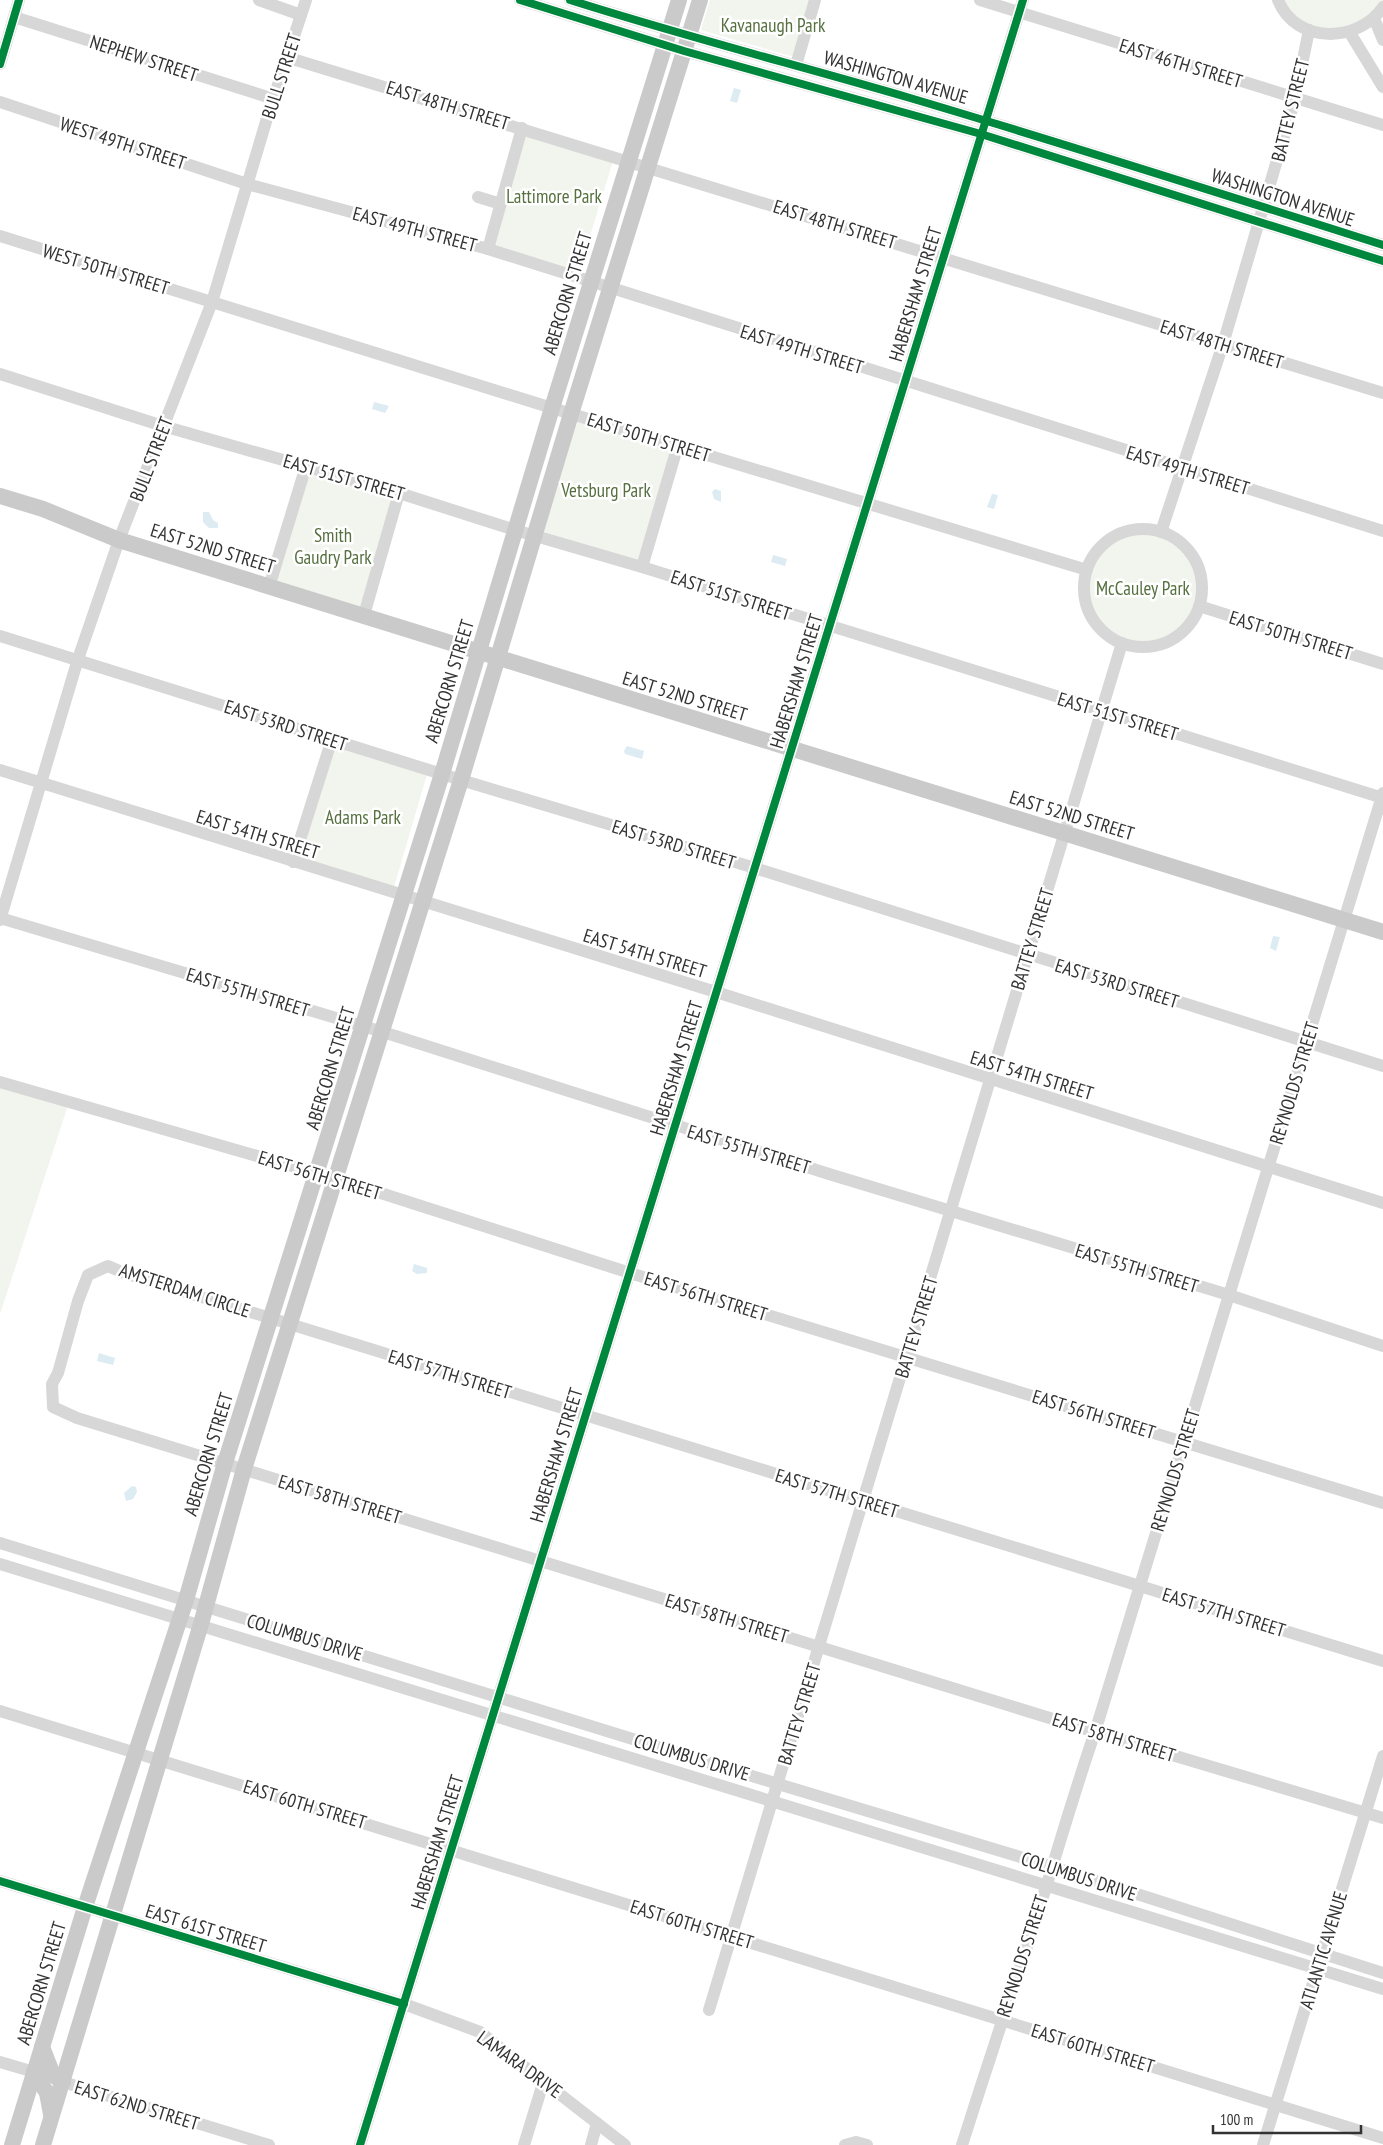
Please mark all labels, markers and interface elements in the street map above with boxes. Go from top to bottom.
park label: Kavanaugh Park [721,13,826,37]
street label: NEPHEW STREET [87,29,202,87]
street label: BULL STREET [256,30,306,122]
street label: EAST 46TH STREET [1117,33,1246,93]
street label: WASHINGTON AVENUE [821,45,971,109]
street label: BATTEY STREET [1266,56,1314,164]
street label: EAST 48TH STREET [384,75,513,135]
street label: WEST 49TH STREET [57,111,190,175]
street label: WASHINGTON AVENUE [1208,163,1358,231]
park label: Lattimore Park [506,184,602,208]
street label: EAST 48TH STREET [771,194,900,254]
street label: EAST 49TH STREET [350,201,480,257]
street label: HABERSHAM STREET [883,223,947,364]
street label: ABERCORN STREET [537,228,597,357]
street label: WEST 50TH STREET [40,238,173,300]
street label: EAST 48TH STREET [1158,314,1287,374]
street label: EAST 49TH STREET [738,319,867,379]
street label: EAST 50TH STREET [585,407,714,467]
street label: BULL STREET [124,413,178,505]
street label: EAST 49TH STREET [1124,440,1253,500]
street label: EAST 51ST STREET [281,448,408,506]
park label: Vetsburg Park [560,478,651,502]
street label: EAST 52ND STREET [148,518,279,578]
park label: Smith Gaudry Park [294,523,372,569]
street label: EAST 51ST STREET [668,564,795,626]
park label: McCauley Park [1096,576,1191,600]
street label: EAST 50TH STREET [1227,605,1356,665]
street label: HABERSHAM STREET [764,610,828,751]
street label: ABERCORN STREET [419,616,479,745]
street label: EAST 52ND STREET [620,666,751,726]
street label: EAST 51ST STREET [1055,686,1182,746]
street label: EAST 53RD STREET [221,694,351,756]
street label: EAST 52ND STREET [1007,785,1138,845]
street label: EAST 54TH STREET [194,804,323,864]
park label: Adams Park [325,805,402,829]
street label: EAST 53RD STREET [609,814,739,874]
street label: BATTEY STREET [1005,885,1059,993]
street label: EAST 54TH STREET [581,923,710,983]
street label: EAST 53RD STREET [1052,953,1182,1013]
street label: EAST 55TH STREET [184,962,313,1022]
street label: HABERSHAM STREET [644,997,708,1138]
street label: ABERCORN STREET [300,1003,360,1132]
street label: REYNOLDS STREET [1264,1018,1324,1147]
street label: EAST 54TH STREET [968,1045,1097,1105]
street label: EAST 55TH STREET [685,1119,814,1179]
street label: EAST 56TH STREET [256,1145,385,1205]
street label: EAST 55TH STREET [1073,1238,1202,1298]
street label: AMSTERDAM CIRCLE [117,1258,253,1322]
street label: EAST 56TH STREET [642,1266,771,1326]
street label: BATTEY STREET [889,1273,943,1381]
street label: EAST 57TH STREET [386,1344,515,1404]
street label: HABERSHAM STREET [524,1384,588,1525]
street label: EAST 56TH STREET [1030,1384,1159,1444]
street label: ABERCORN STREET [178,1389,238,1518]
street label: REYNOLDS STREET [1145,1405,1205,1534]
street label: EAST 57TH STREET [773,1463,902,1523]
street label: EAST 58TH STREET [276,1469,405,1529]
street label: EAST 57TH STREET [1160,1582,1289,1642]
street label: EAST 58TH STREET [663,1588,792,1648]
street label: COLUMBUS DRIVE [244,1608,366,1666]
street label: BATTEY STREET [772,1660,826,1768]
street label: EAST 58TH STREET [1050,1707,1179,1767]
street label: COLUMBUS DRIVE [631,1728,753,1786]
street label: HABERSHAM STREET [405,1771,469,1912]
street label: EAST 60TH STREET [241,1774,370,1834]
street label: COLUMBUS DRIVE [1018,1846,1140,1906]
street label: ATLANTIC AVENUE [1294,1888,1352,2012]
street label: REYNOLDS STREET [991,1891,1053,2020]
street label: EAST 60TH STREET [628,1894,757,1954]
street label: EAST 61ST STREET [143,1898,270,1958]
street label: ABERCORN STREET [11,1918,71,2047]
street label: EAST 60TH STREET [1029,2018,1158,2078]
street label: LAMARA DRIVE [473,2025,567,2103]
street label: EAST 62ND STREET [72,2075,203,2135]
scale bar [1213,2102,1360,2134]
text: 100 m [1220,2110,1253,2129]

